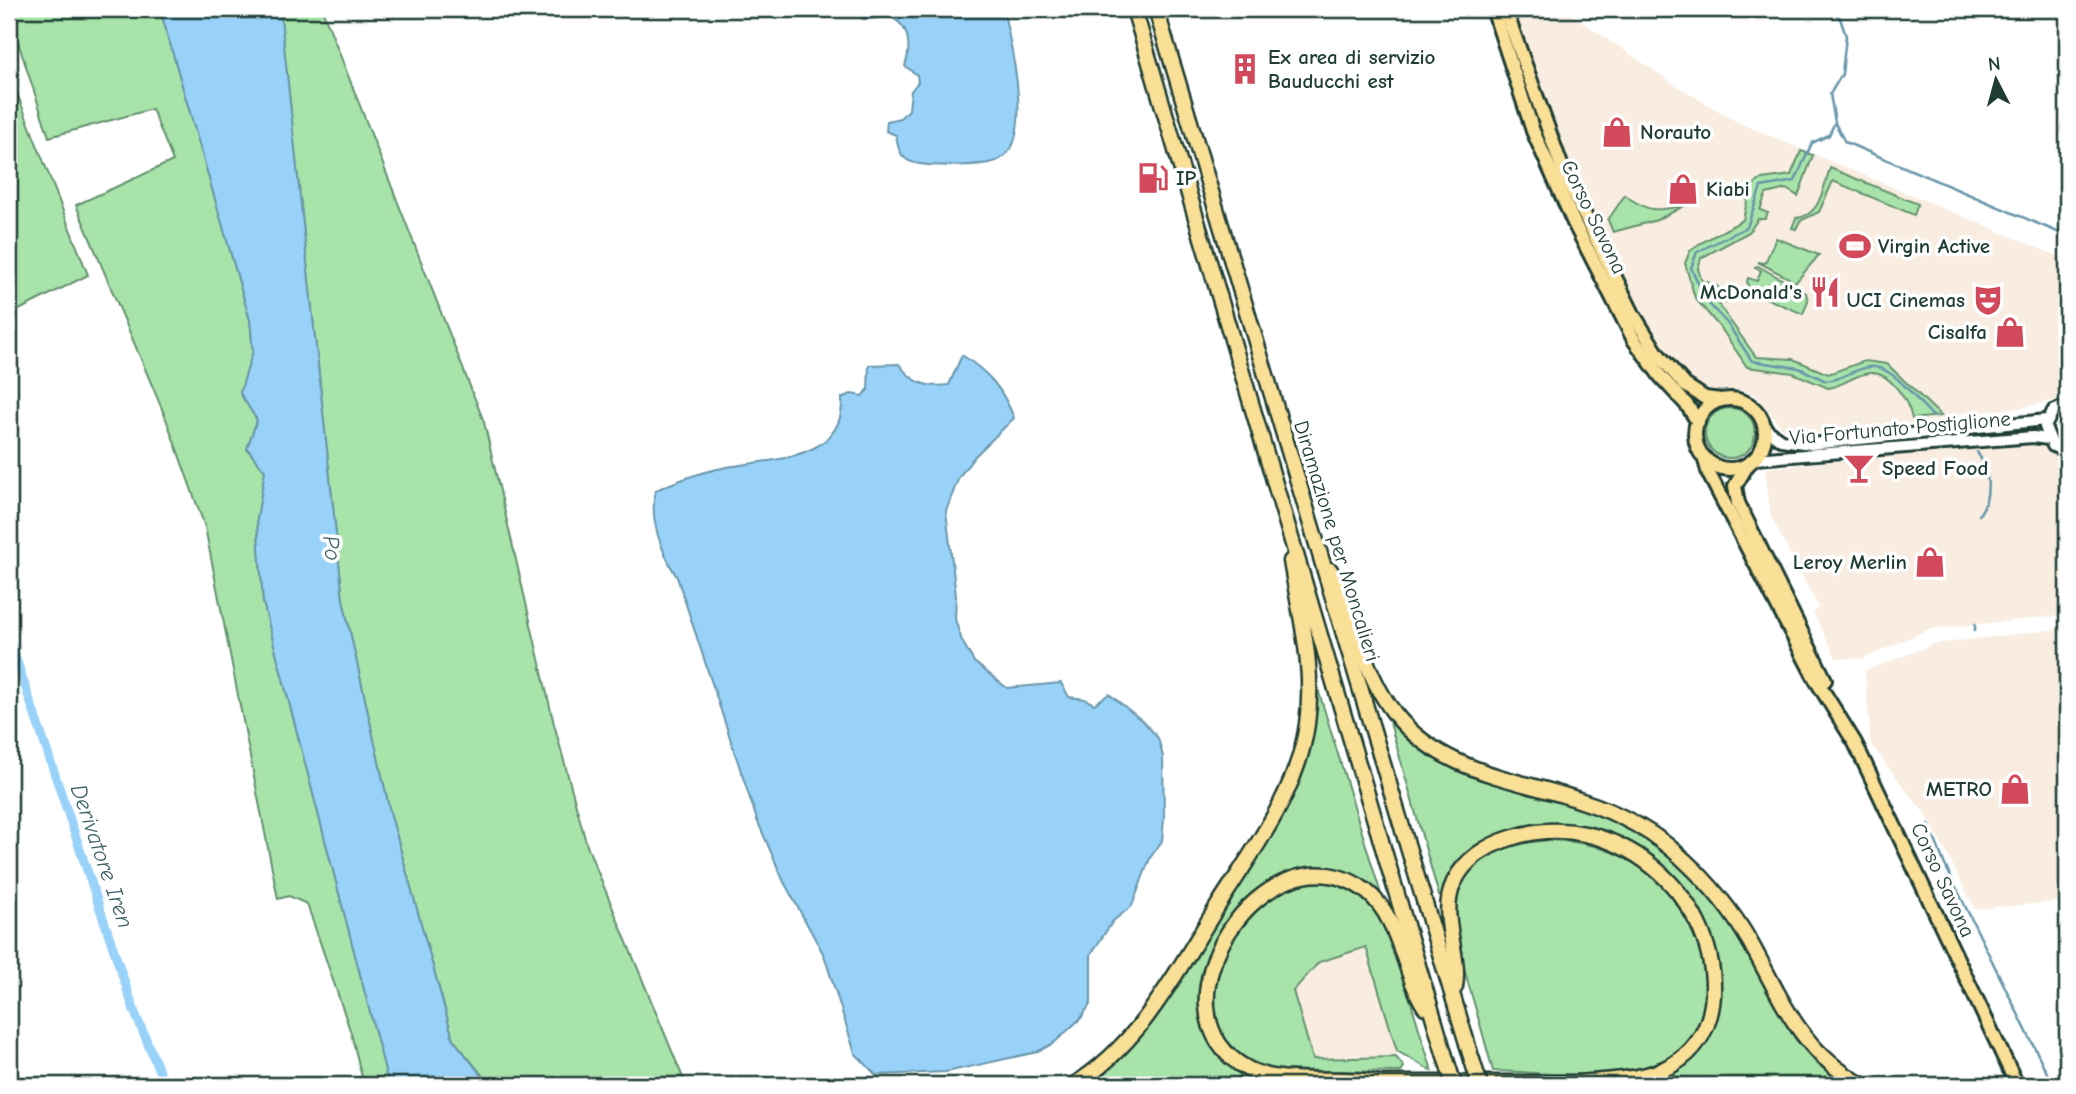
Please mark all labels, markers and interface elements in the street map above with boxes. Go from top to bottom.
place label: Ex area di servizio Bauducchi est [1268,45,1436,93]
north arrow [1960,46,2030,116]
building icon: Ex area di servizio Bauducchi est [1228,52,1262,86]
text: N [1987,53,2002,76]
shop icon: Norauto [1600,115,1634,149]
place label: Norauto [1640,120,1711,144]
street label: Corso Savona [1556,156,1632,278]
fuel station icon: IP [1136,161,1170,195]
place label: IP [1176,166,1197,190]
shop icon: Kiabi [1666,172,1700,206]
place label: Kiabi [1706,177,1750,201]
sports icon: Virgin Active [1838,229,1872,263]
place label: Virgin Active [1878,234,1990,258]
restaurant icon: McDonald's [1808,275,1842,309]
place label: McDonald's [1700,280,1802,304]
theatre icon: UCI Cinemas [1971,283,2005,317]
place label: UCI Cinemas [1847,288,1965,312]
shop icon: Cisalfa [1993,315,2027,349]
place label: Cisalfa [1928,320,1987,344]
street label: Via Fortunato Postiglione [1788,406,2012,450]
street label: Diramazione per Moncalieri [1289,418,1385,664]
bar icon: Speed Food [1842,451,1876,485]
place label: Speed Food [1882,456,1988,480]
water label: Po [317,534,347,562]
shop icon: Leroy Merlin [1913,545,1947,579]
place label: Leroy Merlin [1793,550,1907,574]
shop icon: METRO [1998,772,2032,806]
place label: METRO [1926,777,1992,801]
water label: Derivatore Iren [65,781,139,931]
street label: Corso Savona [1906,819,1980,941]

